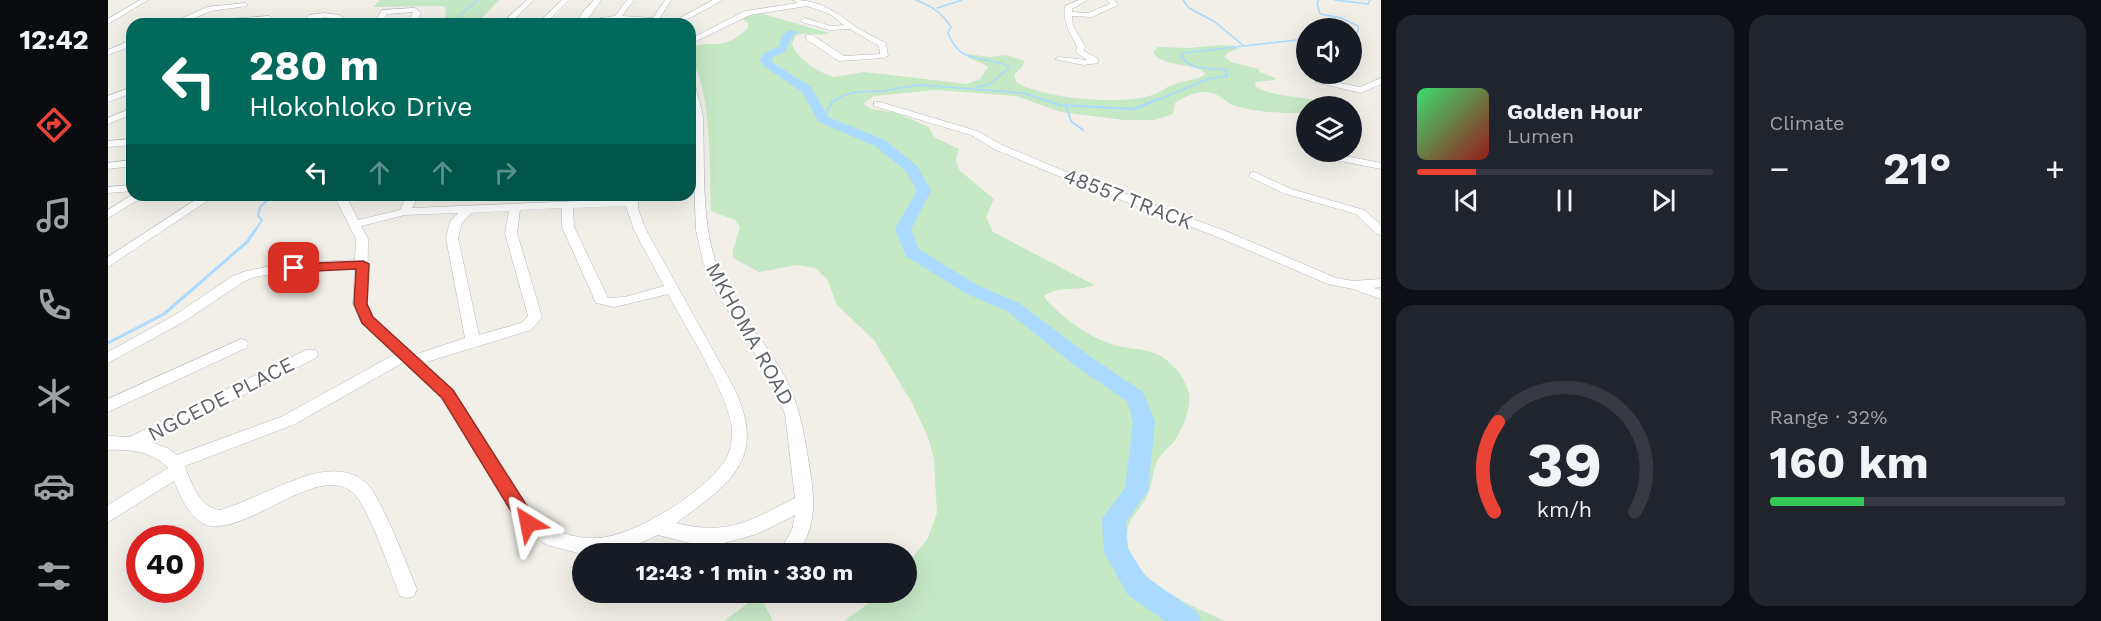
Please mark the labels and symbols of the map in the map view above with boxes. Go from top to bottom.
street label: 48557 TRACK [1060,162,1196,235]
pin [268,242,319,293]
street label: MKHOMA ROAD [701,258,800,409]
street label: NGCEDE PLACE [144,351,298,446]
position arrow [496,491,560,555]
speed limit sign: 40 [126,525,204,603]

